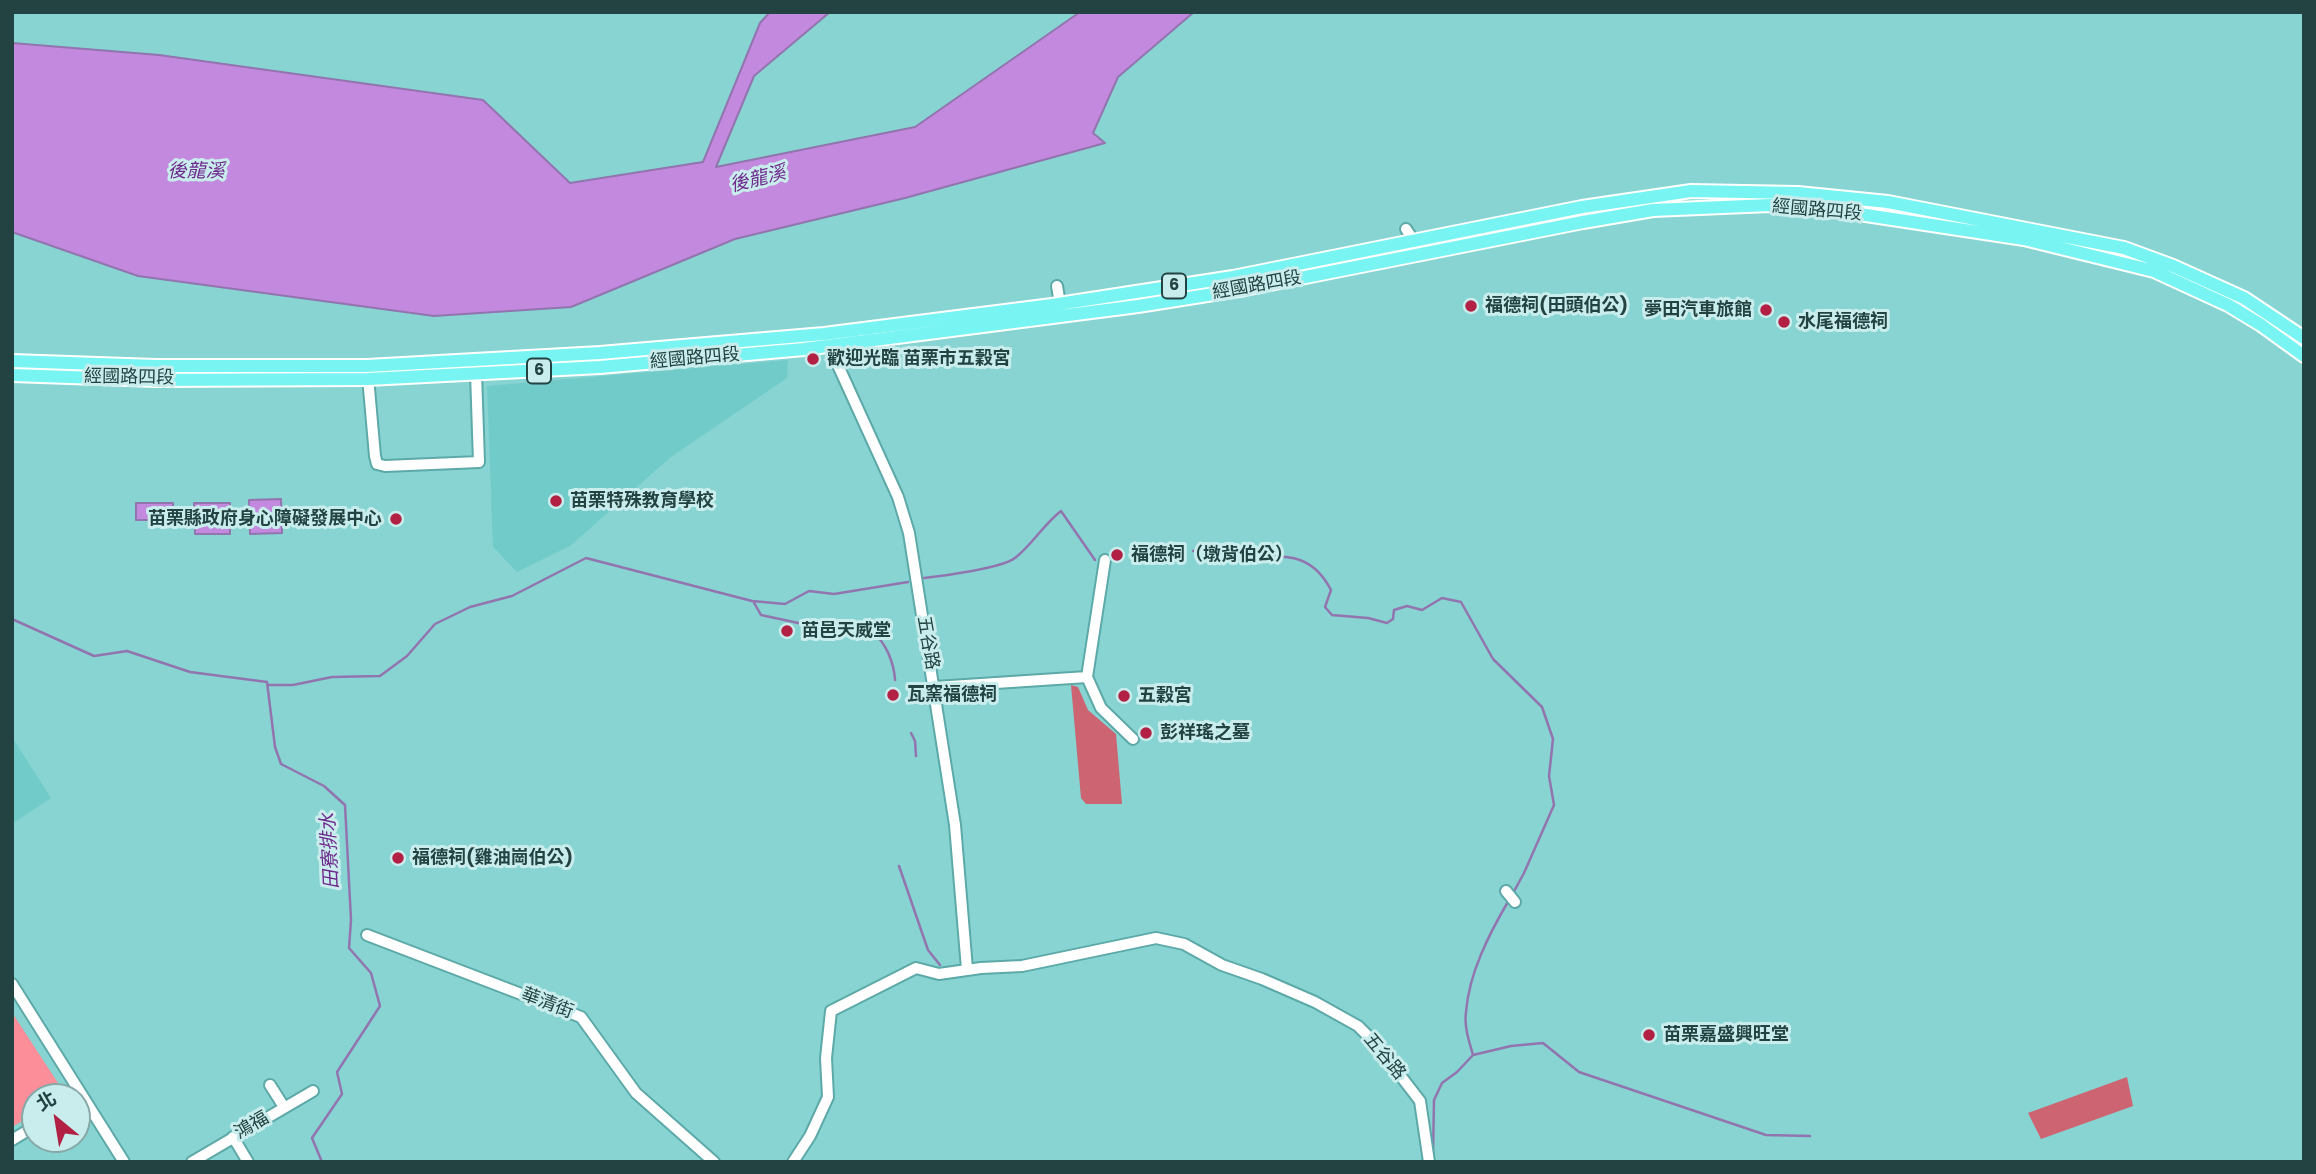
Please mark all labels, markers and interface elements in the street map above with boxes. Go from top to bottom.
water label: 後龍溪 [168,161,224,183]
water label: 後龍溪 [728,162,788,198]
street label: 經國路四段 [1771,196,1863,226]
street label: 經國路四段 [1211,268,1303,304]
road number: 6 [1162,274,1186,298]
place label: 福德祠(田頭伯公) [1485,295,1628,317]
marker: 福德祠(田頭伯公) [1463,298,1479,314]
place label: 夢田汽車旅館 [1644,299,1752,321]
marker: 夢田汽車旅館 [1758,302,1774,318]
place label: 水尾福德祠 [1798,311,1888,333]
marker: 水尾福德祠 [1776,314,1792,330]
street label: 經國路四段 [649,344,741,374]
place label: 歡迎光臨 苗栗市五穀宮 [827,348,1011,370]
marker: 歡迎光臨 苗栗市五穀宮 [805,351,821,367]
road number: 6 [527,358,551,384]
street label: 經國路四段 [84,366,174,390]
place label: 苗栗特殊教育學校 [570,490,714,512]
marker: 苗栗特殊教育學校 [548,493,564,509]
place label: 苗栗縣政府身心障礙發展中心 [148,508,382,530]
marker: 苗栗縣政府身心障礙發展中心 [388,511,404,527]
place label: 福德祠（墩背伯公） [1131,544,1293,566]
marker: 福德祠（墩背伯公） [1109,547,1125,563]
street label: 五谷路 [912,615,942,671]
place label: 苗邑天威堂 [801,620,891,642]
marker: 苗邑天威堂 [779,623,795,639]
place label: 瓦窯福德祠 [907,684,997,706]
place label: 五穀宮 [1138,685,1192,707]
marker: 瓦窯福德祠 [885,687,901,703]
marker: 五穀宮 [1116,688,1132,704]
place label: 彭祥瑤之墓 [1160,722,1250,744]
marker: 彭祥瑤之墓 [1138,725,1154,741]
water label: 田寮排水 [318,812,344,890]
place label: 福德祠(雞油崗伯公) [412,847,573,869]
marker: 福德祠(雞油崗伯公) [390,850,406,866]
street label: 華清街 [518,984,576,1024]
place label: 苗栗嘉盛興旺堂 [1663,1024,1789,1046]
marker: 苗栗嘉盛興旺堂 [1641,1027,1657,1043]
street label: 五谷路 [1358,1029,1410,1085]
north arrow [21,1083,91,1153]
text: 北 [31,1085,61,1118]
street label: 鴻福 [231,1108,273,1144]

